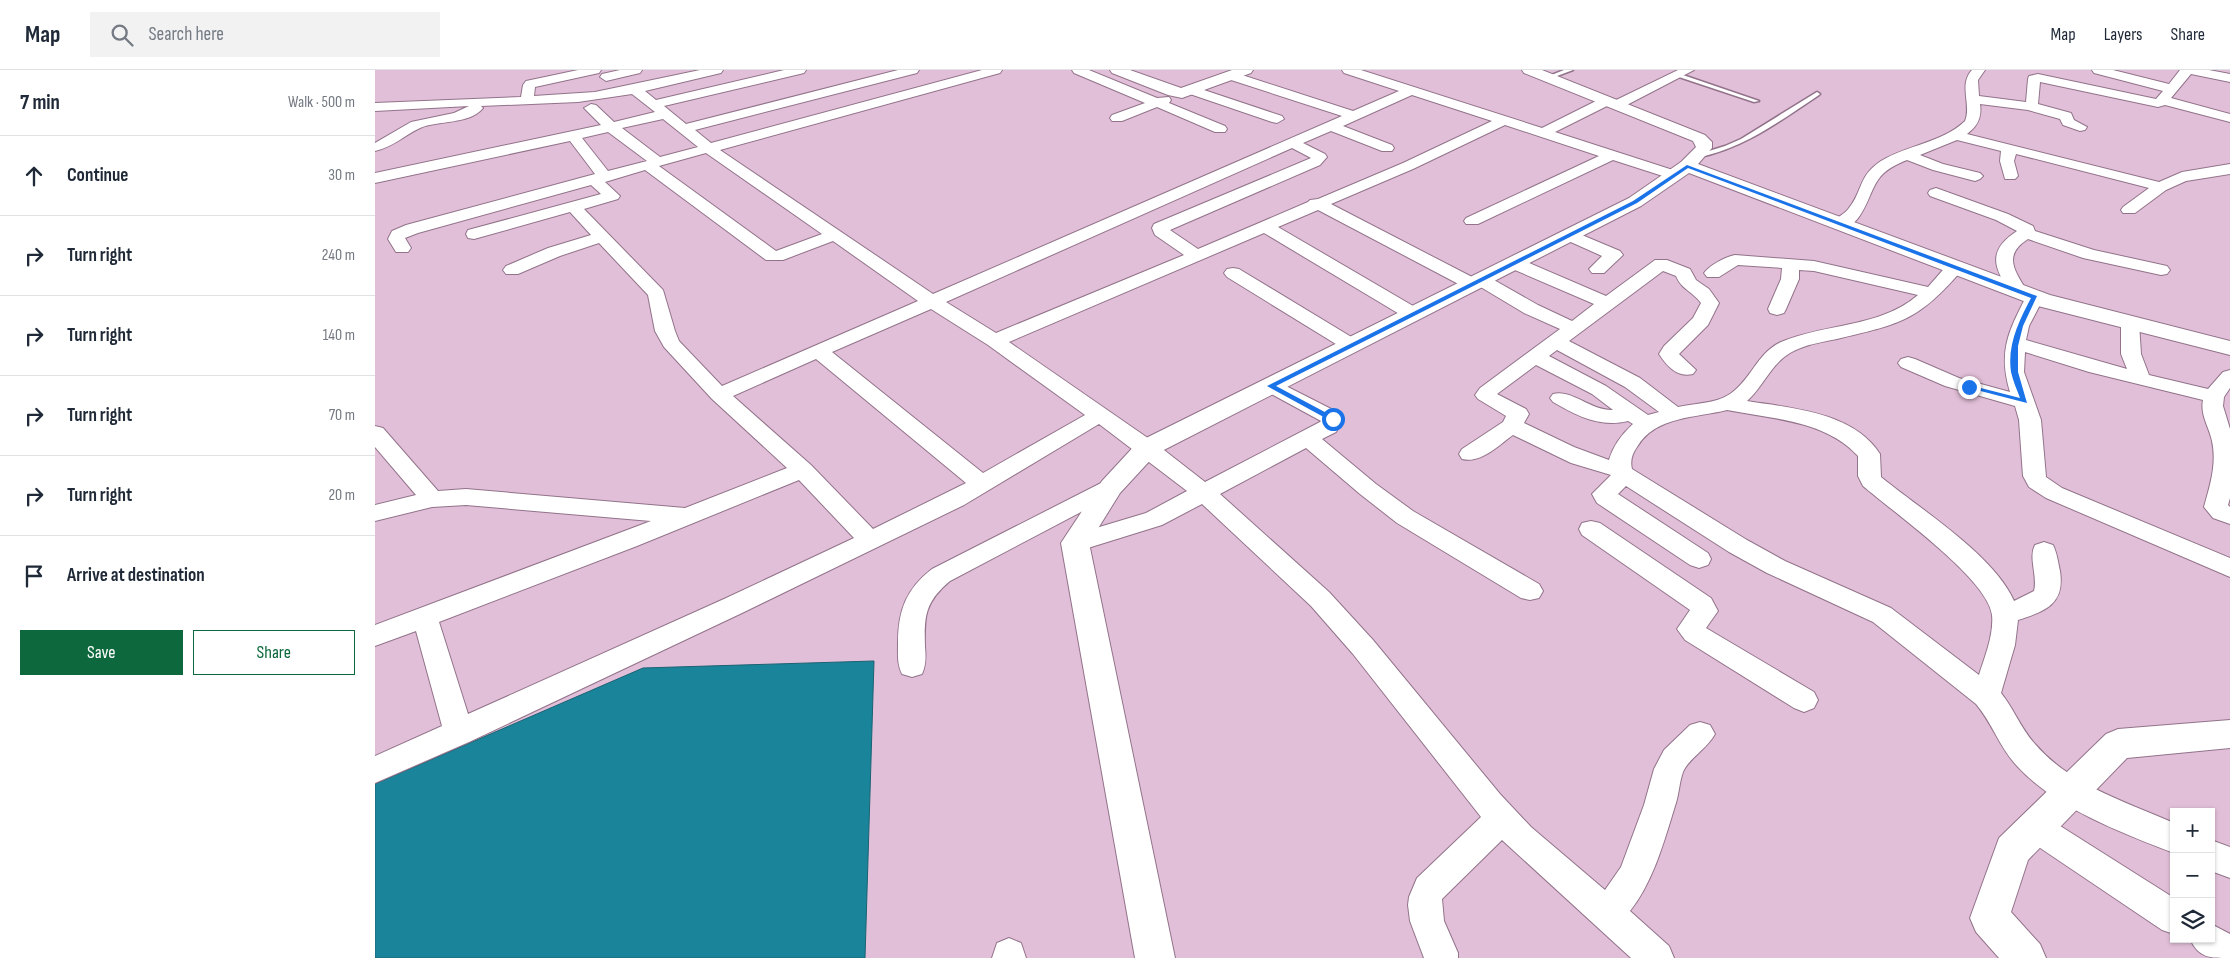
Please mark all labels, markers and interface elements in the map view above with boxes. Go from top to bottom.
search box [90,12,440,57]
text: Map [25,20,60,49]
icon: search [108,21,136,49]
text: Search here [148,23,224,46]
text: Map [2051,24,2076,45]
text: Layers [2104,24,2143,45]
text: Share [2171,24,2205,45]
text: 7 min [20,90,60,115]
text: Walk · 500 m [288,93,355,112]
icon: ahead [20,162,48,190]
text: Continue [67,164,128,187]
text: 30 m [328,166,355,185]
icon: right [20,242,48,270]
text: Turn right [67,244,132,267]
text: 240 m [322,246,355,265]
icon: right [20,322,48,350]
text: Turn right [67,324,132,347]
text: 140 m [323,326,355,345]
route end [1958,376,1981,399]
icon: right [20,402,48,430]
text: Turn right [67,404,132,427]
text: 70 m [329,406,355,425]
route start [1322,408,1345,431]
icon: right [20,482,48,510]
text: Turn right [67,484,132,507]
text: 20 m [328,486,355,505]
icon: arrive [20,562,48,590]
text: Arrive at destination [67,564,205,587]
button: Save [20,630,183,675]
button: Share [193,630,355,675]
map controls [2170,808,2215,943]
button: + [2170,808,2215,853]
button: − [2170,853,2215,898]
button: layers [2170,898,2215,943]

